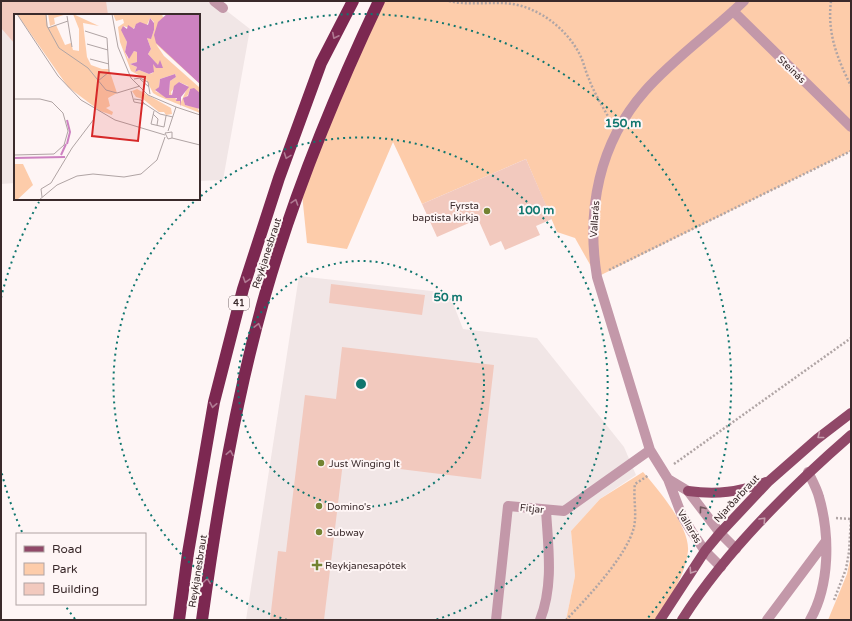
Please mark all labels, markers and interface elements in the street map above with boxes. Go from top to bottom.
inset map [14,14,200,200]
one-way arrow [333,32,340,39]
street label: Steinás [775,53,808,86]
text: 150 m [605,116,641,130]
one-way arrow [284,153,292,160]
one-way arrow [290,199,299,206]
place label: Fyrsta baptista kirkja [412,200,479,224]
street label: Vallarás [588,200,602,238]
text: 100 m [518,203,554,217]
marker: Fyrsta baptista kirkja [482,206,492,216]
street label: Reykjanesbraut [250,216,284,290]
one-way arrow [242,276,251,283]
text: 50 m [433,290,463,304]
road number: 41 [229,296,249,310]
one-way arrow [253,323,261,330]
centre of rings [354,377,368,391]
one-way arrow [209,402,218,408]
one-way arrow [817,432,824,439]
one-way arrow [225,450,233,456]
marker: Just Winging It [316,458,326,468]
place label: Just Winging It [329,458,400,470]
street label: Njarðarbraut [712,472,762,525]
marker: Domino's [314,501,324,511]
place label: Domino's [327,501,371,513]
street label: Fitjar [519,502,545,516]
one-way arrow [700,506,707,513]
street label: Vallarás [675,508,704,546]
one-way arrow [758,517,766,525]
marker: Subway [314,527,324,537]
place label: Subway [327,527,365,539]
legend [16,533,146,605]
street label: Reykjanesbraut [186,534,210,609]
text: Road [52,542,82,556]
marker: Reykjanesapótek [312,560,322,570]
place label: Reykjanesapótek [325,560,407,572]
text: Park [52,562,78,576]
one-way arrow [689,567,697,574]
one-way arrow [202,578,211,584]
text: Building [52,582,99,596]

